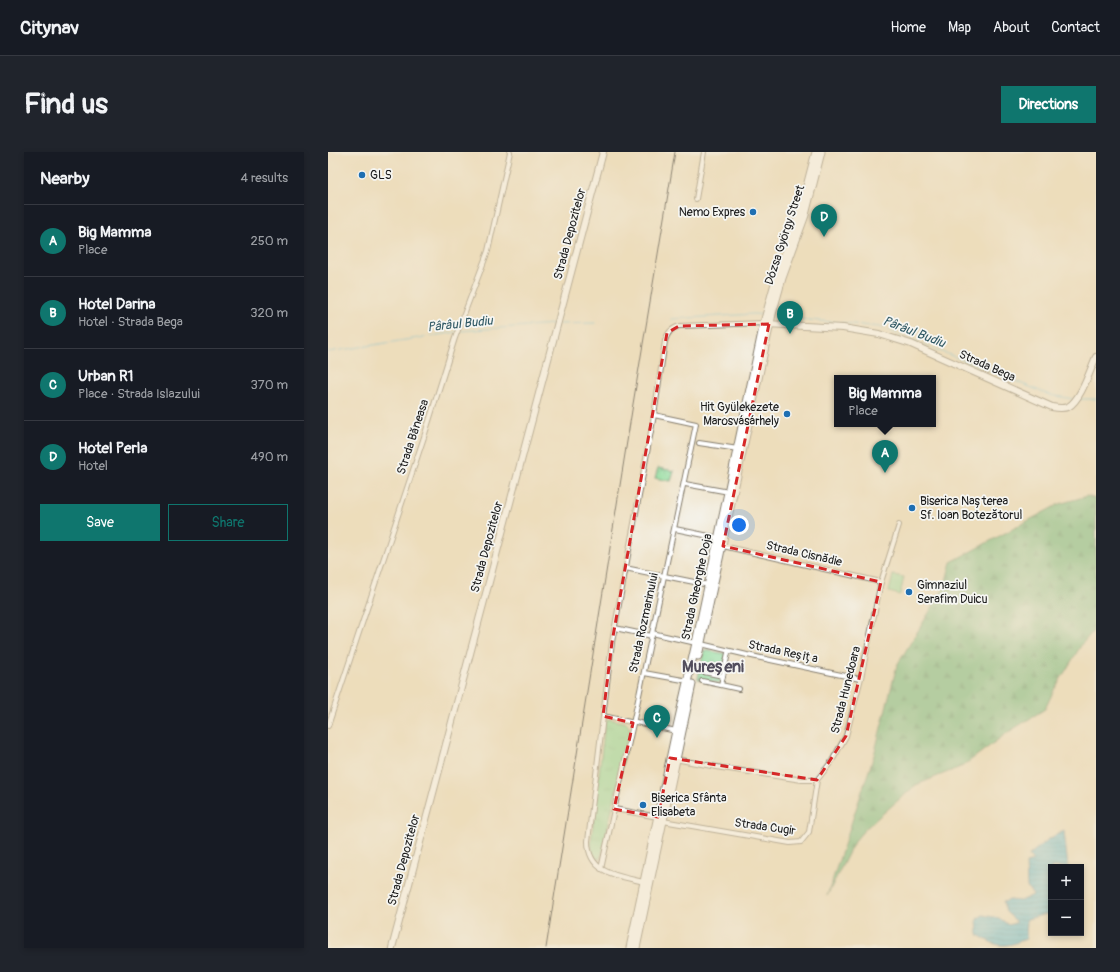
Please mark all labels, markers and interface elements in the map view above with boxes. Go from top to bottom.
text: Citynav [20,16,79,40]
text: Home [891,19,926,36]
text: Map [948,19,971,36]
text: About [993,19,1029,36]
text: Contact [1051,19,1100,36]
button: Directions [1001,86,1096,123]
text: Find us [24,87,108,122]
text: Nearby [40,168,89,189]
place label: GLS [370,168,392,183]
text: 4 results [241,170,288,186]
marker: GLS [357,170,367,180]
street label: Dózsa György Street [762,183,808,287]
street label: Strada Depozitelor [551,186,590,281]
pin: D [811,204,837,237]
place label: Nemo Expres [679,205,746,220]
marker: Nemo Expres [748,207,758,217]
text: Big Mamma [78,223,151,242]
text: A [49,233,57,249]
text: 250 m [250,233,288,249]
text: Place [78,242,107,258]
text: Hotel Darina [78,295,156,314]
pin: B [777,301,803,334]
text: B [49,305,57,321]
text: 320 m [250,305,288,321]
water label: Pârâul Budiu [427,312,495,335]
water label: Pârâul Budiu [881,313,949,352]
text: Hotel · Strada Bega [78,314,183,330]
street label: Strada Bega [957,347,1018,385]
text: Urban R1 [78,367,133,386]
popup [834,375,936,427]
text: C [49,377,57,393]
text: 370 m [251,377,288,393]
text: Big Mamma [848,384,922,403]
text: Place · Strada Islazului [78,386,200,402]
street label: Strada Băneasa [394,397,432,476]
place label: Hit Gyülekezete Marosvásárhely [700,400,779,429]
text: Place [848,403,878,419]
marker: Hit Gyülekezete Marosvásárhely [782,409,792,419]
text: Hotel Perla [78,439,147,458]
pin: A [872,440,898,473]
text: D [49,449,57,465]
text: 490 m [251,449,288,465]
text: Hotel [78,458,108,474]
place label: Biserica Nașterea Sf. Ioan Botezătorul [920,494,1023,523]
street label: Strada Depozitelor [468,499,507,594]
marker: Biserica Nașterea Sf. Ioan Botezătorul [907,503,917,513]
button: Save [40,504,160,541]
button: Share [168,504,288,541]
your location [729,515,749,535]
street label: Strada Gheorghe Doja [678,532,716,642]
street label: Strada Cisnădie [765,538,844,570]
street label: Strada Rozmarinului [626,572,662,674]
place label: Gimnaziul Serafim Duicu [917,578,988,607]
marker: Gimnaziul Serafim Duicu [904,587,914,597]
street label: Strada Reșița [747,637,820,667]
street label: Strada Hunedoara [828,644,864,735]
district label: Mureșeni [682,657,744,677]
pin: C [644,705,670,738]
place label: Biserica Sfânta Elisabeta [651,791,727,820]
marker: Biserica Sfânta Elisabeta [638,800,648,810]
street label: Strada Depozitelor [385,812,424,907]
street label: Strada Cugir [733,815,797,839]
map controls [1048,864,1084,936]
button: + [1048,864,1084,900]
button: − [1048,900,1084,936]

